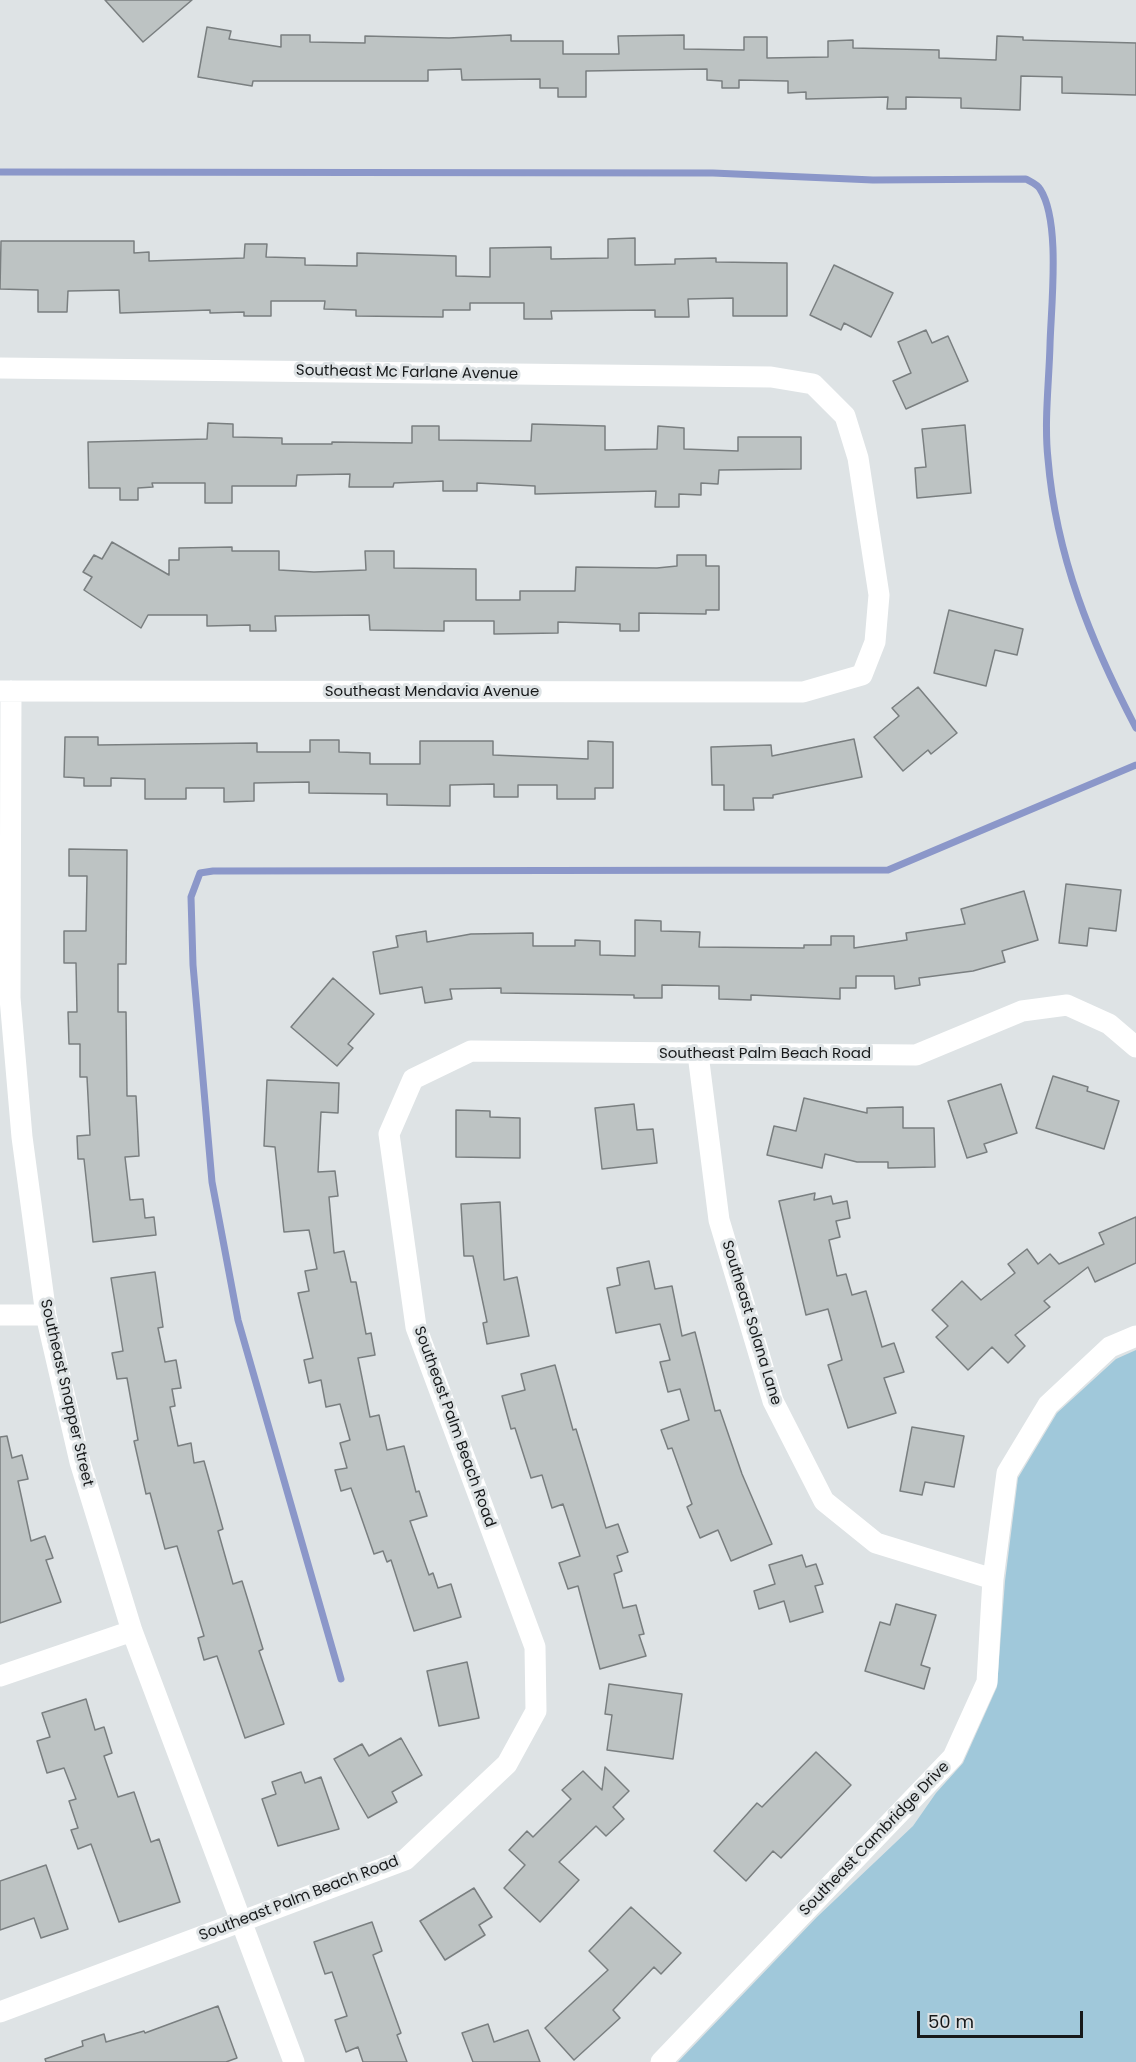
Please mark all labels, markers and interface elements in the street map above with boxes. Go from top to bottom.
street label: Southeast Mc Farlane Avenue [296,362,518,384]
street label: Southeast Mendavia Avenue [325,683,539,701]
street label: Southeast Palm Beach Road [659,1045,871,1063]
street label: Southeast Solana Lane [717,1238,785,1408]
street label: Southeast Snapper Street [36,1298,96,1488]
street label: Southeast Palm Beach Road [409,1324,499,1530]
street label: Southeast Cambridge Drive [796,1758,954,1920]
street label: Southeast Palm Beach Road [197,1853,401,1945]
scale bar [920,1999,1086,2037]
text: 50 m [928,2009,974,2034]

